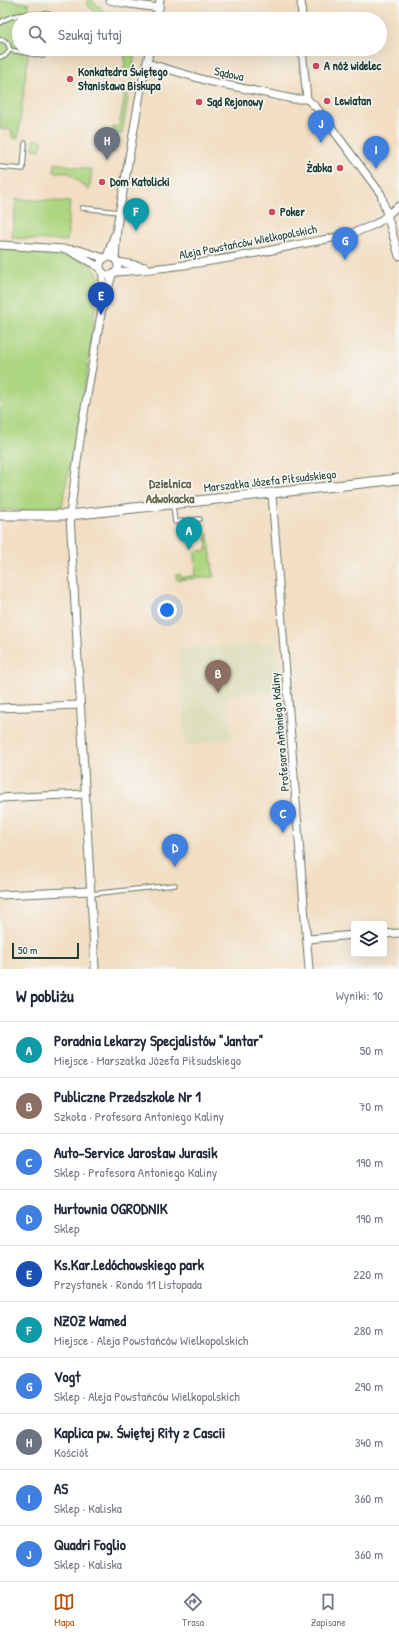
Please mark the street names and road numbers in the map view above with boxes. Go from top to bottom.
street label: Sądowa [213,62,246,85]
street label: Aleja Powstańców Wielkopolskich [178,220,318,263]
street label: Marszałka Józefa Piłsudskiego [203,465,337,496]
street label: Profesora Antoniego Kaliny [266,672,293,792]

